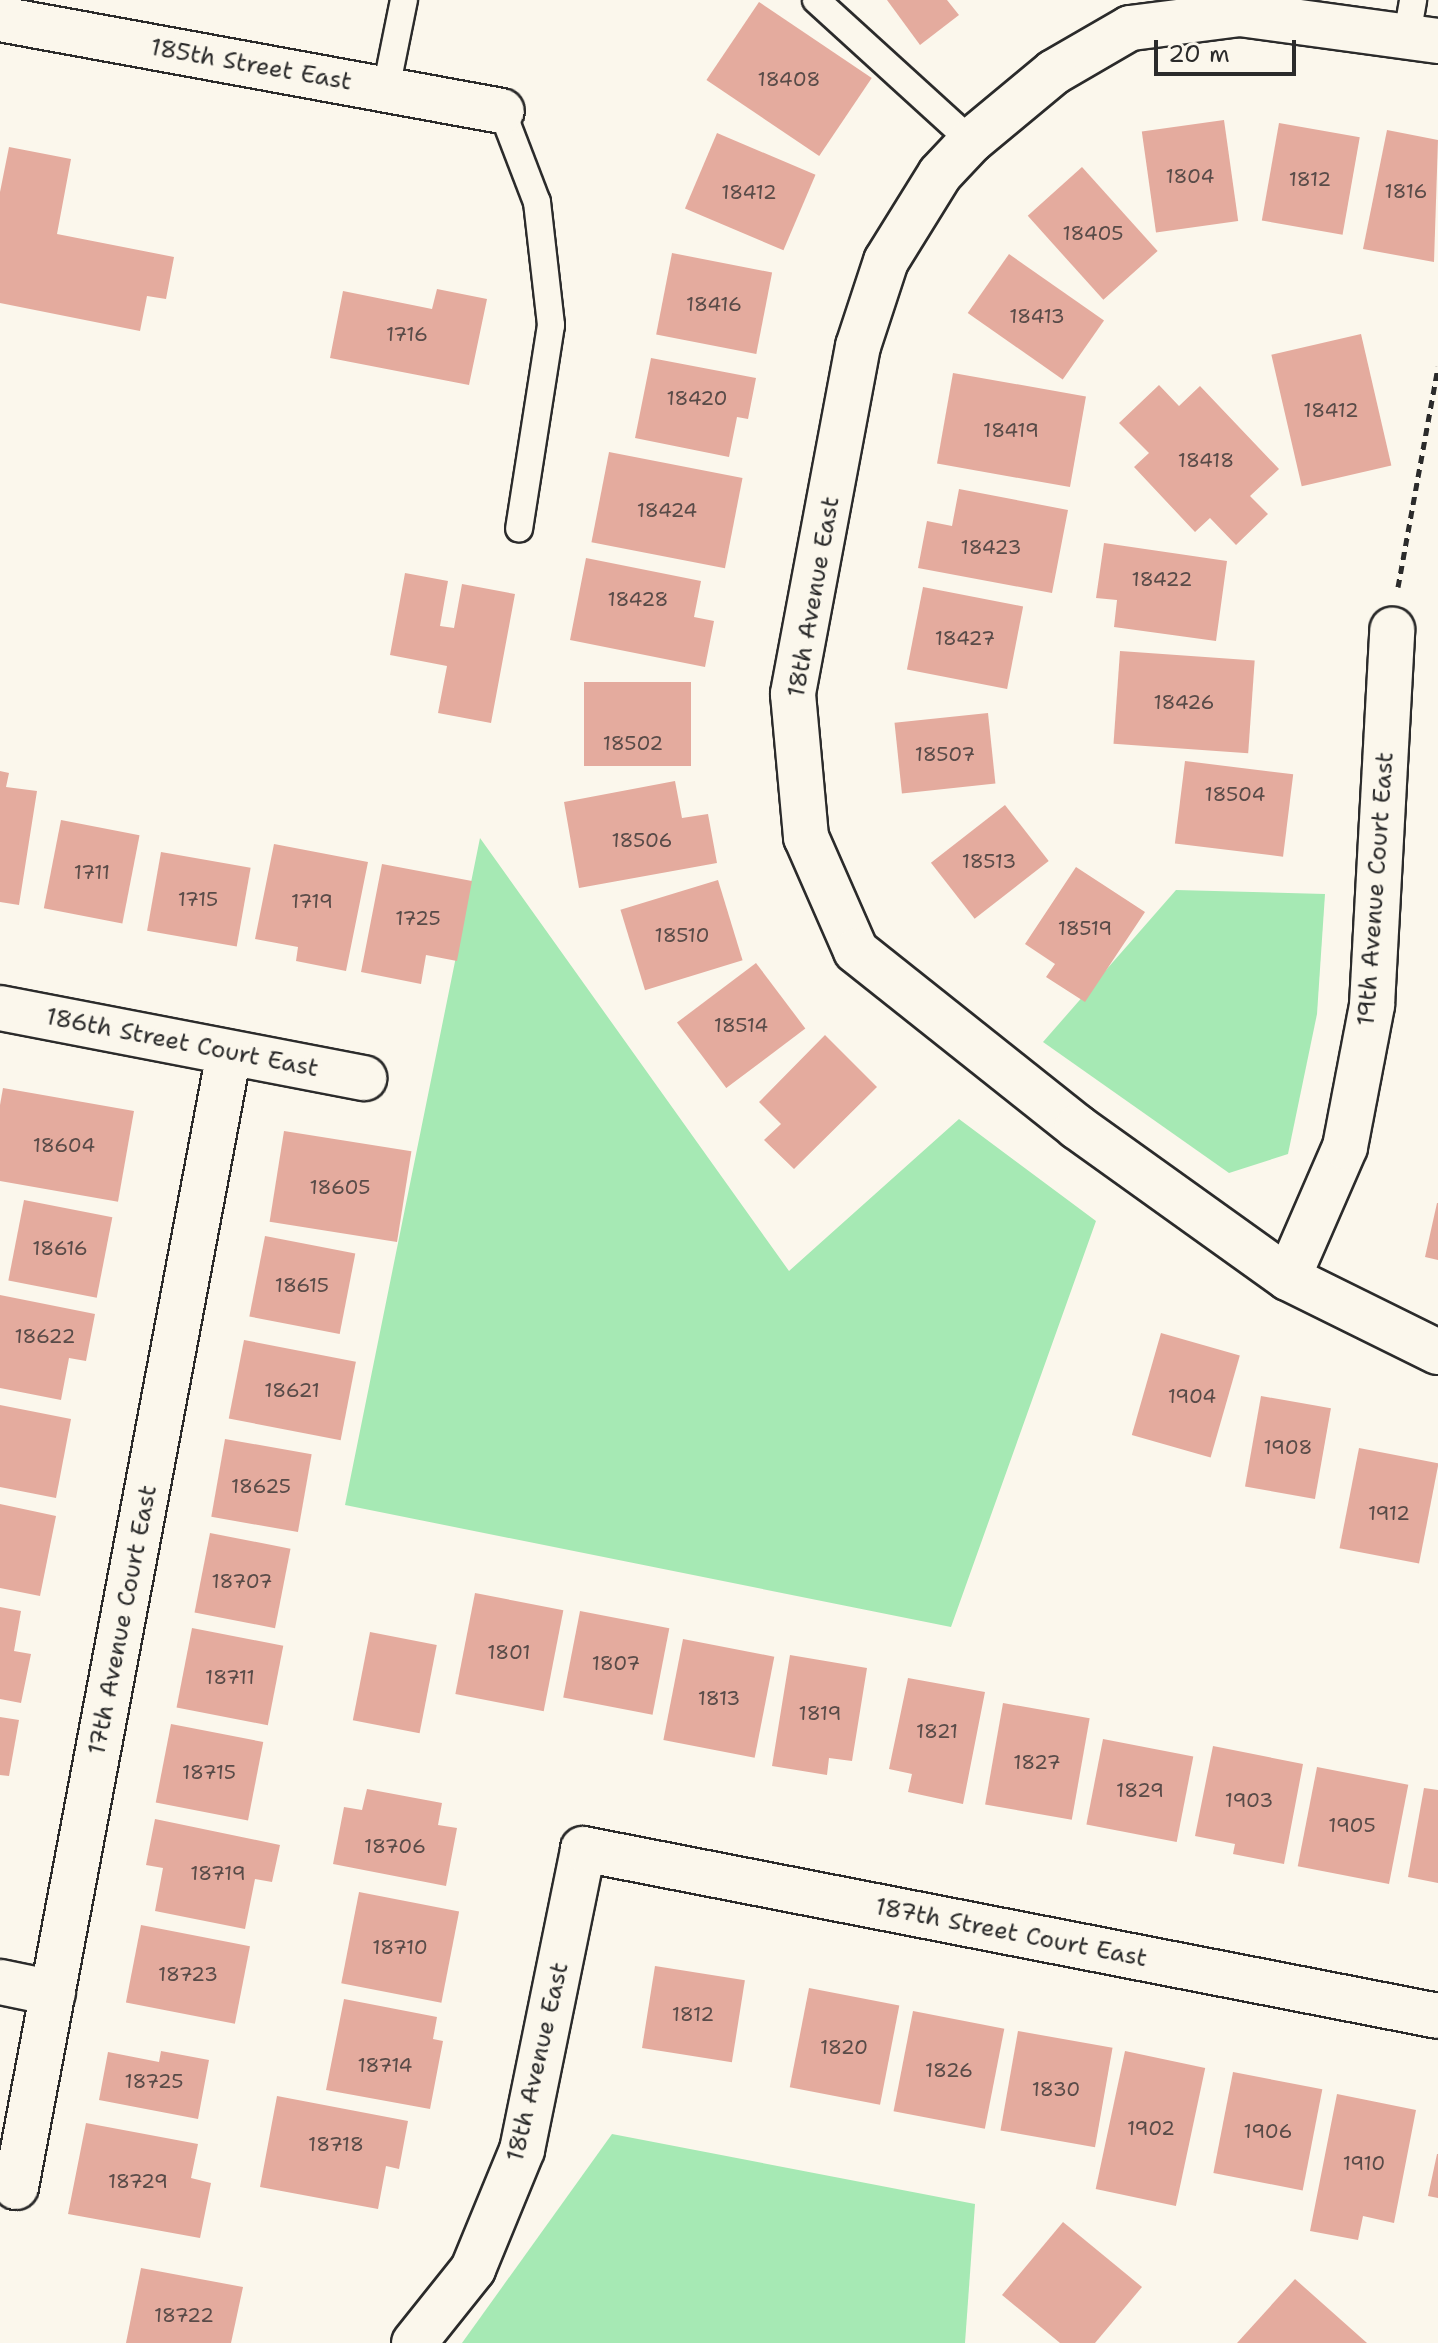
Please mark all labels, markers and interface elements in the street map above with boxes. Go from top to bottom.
scale bar [1158,24,1300,74]
street label: 185th Street East [148,33,354,97]
text: 20 m [1168,38,1230,70]
house number: 18408 [758,67,820,91]
house number: 1804 [1165,164,1215,188]
house number: 1812 [1289,167,1331,191]
house number: 1816 [1385,179,1427,203]
house number: 18412 [721,180,777,204]
house number: 18405 [1062,221,1124,245]
house number: 18416 [686,292,742,316]
house number: 18413 [1009,304,1065,328]
house number: 1716 [386,322,428,346]
house number: 18420 [666,386,728,410]
house number: 18412 [1303,398,1359,422]
house number: 18419 [983,418,1039,442]
house number: 18418 [1178,448,1234,472]
street label: 18th Avenue East [782,494,846,700]
house number: 18424 [637,498,697,522]
house number: 18423 [961,535,1021,559]
house number: 18422 [1132,567,1192,591]
house number: 18428 [607,587,669,611]
house number: 18427 [935,626,995,650]
house number: 18426 [1154,690,1214,714]
house number: 18502 [603,731,663,755]
house number: 18507 [915,742,975,766]
street label: 19th Avenue Court East [1352,751,1400,1027]
house number: 18504 [1204,782,1266,806]
house number: 18506 [611,828,673,852]
house number: 18513 [962,849,1016,873]
house number: 1711 [74,860,110,884]
house number: 1715 [178,887,218,911]
house number: 1719 [291,889,333,913]
house number: 1725 [395,906,441,930]
house number: 18519 [1058,916,1112,940]
house number: 18510 [655,923,709,947]
street label: 186th Street Court East [43,1002,321,1084]
house number: 18514 [714,1013,768,1037]
house number: 18604 [33,1133,95,1157]
house number: 18605 [310,1175,370,1199]
house number: 18616 [32,1236,88,1260]
house number: 18615 [275,1273,329,1297]
house number: 18622 [14,1324,76,1348]
house number: 18621 [264,1378,320,1402]
house number: 1904 [1168,1384,1216,1408]
house number: 1908 [1264,1435,1312,1459]
house number: 18625 [231,1474,291,1498]
street label: 17th Avenue Court East [83,1483,163,1757]
house number: 1912 [1368,1501,1410,1525]
house number: 18707 [211,1569,273,1593]
house number: 1801 [487,1640,531,1664]
house number: 1807 [592,1651,640,1675]
house number: 18711 [205,1665,255,1689]
house number: 1813 [698,1686,740,1710]
house number: 1819 [799,1701,841,1725]
house number: 1821 [916,1719,958,1743]
house number: 1827 [1013,1750,1061,1774]
house number: 18715 [182,1760,236,1784]
house number: 1829 [1116,1778,1164,1802]
house number: 1903 [1225,1788,1273,1812]
house number: 1905 [1328,1813,1376,1837]
house number: 18706 [364,1834,426,1858]
house number: 18719 [190,1861,246,1885]
street label: 187th Street Court East [873,1892,1149,1974]
house number: 18710 [372,1935,428,1959]
street label: 18th Avenue East [501,1960,575,2164]
house number: 18723 [158,1962,218,1986]
house number: 1812 [672,2002,714,2026]
house number: 1820 [820,2035,868,2059]
house number: 18714 [357,2053,413,2077]
house number: 1826 [925,2058,973,2082]
house number: 18725 [124,2069,184,2093]
house number: 1830 [1032,2077,1080,2101]
house number: 1902 [1127,2116,1175,2140]
house number: 1906 [1244,2119,1292,2143]
house number: 18718 [308,2132,364,2156]
house number: 1910 [1343,2151,1385,2175]
house number: 18729 [108,2169,168,2193]
house number: 18722 [154,2303,214,2327]

